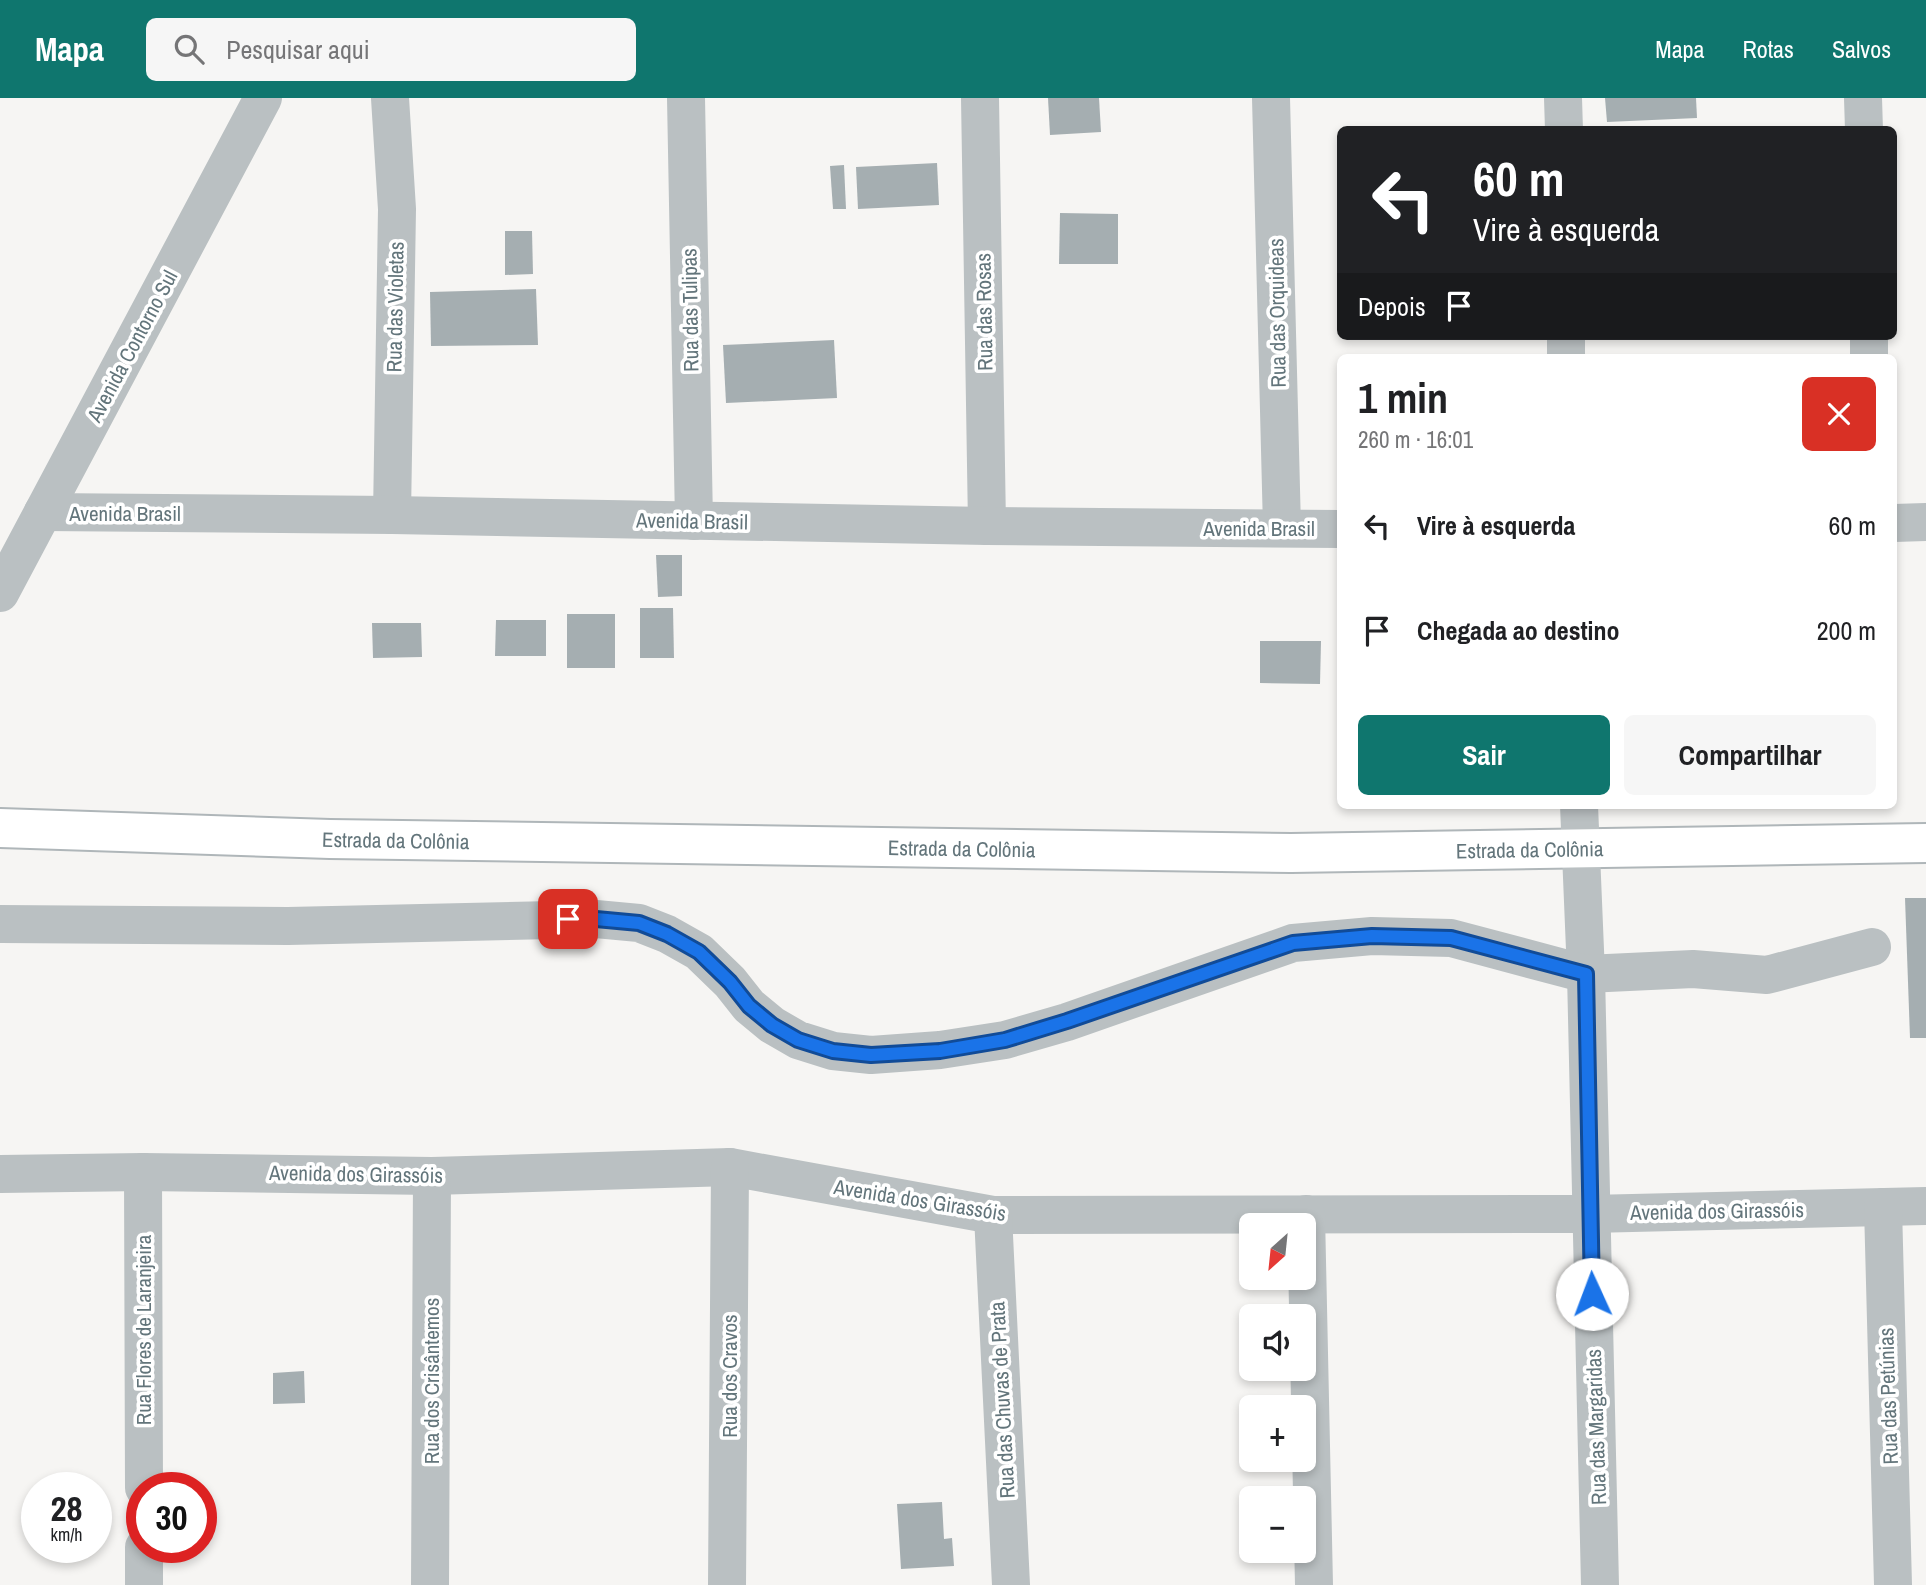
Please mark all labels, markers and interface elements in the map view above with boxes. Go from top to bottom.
search box [146,18,636,81]
text: Mapa [35,27,104,71]
icon: search [170,30,208,68]
text: Pesquisar aqui [226,32,370,67]
text: Mapa [1655,33,1705,65]
text: Rotas [1743,33,1794,65]
text: Salvos [1832,33,1891,65]
text: 60 m [1473,145,1565,211]
icon: left [1358,154,1449,245]
text: Vire à esquerda [1473,208,1659,251]
street label: Rua das Orquideas [1261,238,1293,388]
street label: Rua das Violetas [379,241,411,373]
street label: Rua das Tulipas [674,248,706,372]
street label: Rua das Rosas [968,253,1000,371]
street label: Avenida Contorno Sul [79,265,184,428]
icon: arrive [1440,287,1478,325]
text: Depois [1358,289,1426,324]
text: 1 min [1358,370,1448,426]
button: close [1802,377,1876,451]
text: 260 m · 16:01 [1358,424,1473,455]
street label: Avenida Brasil [68,499,181,528]
street label: Avenida Brasil [635,506,748,536]
icon: left [1358,507,1396,545]
text: Vire à esquerda [1417,508,1575,543]
text: 60 m [1829,508,1876,543]
street label: Avenida Brasil [1202,514,1315,543]
icon: arrive [1358,612,1396,650]
text: Chegada ao destino [1417,613,1620,648]
text: 200 m [1817,613,1876,648]
button: Sair [1358,715,1610,795]
button: Compartilhar [1624,715,1876,795]
street label: Estrada da Colônia [322,824,470,856]
street label: Estrada da Colônia [888,833,1036,864]
street label: Estrada da Colônia [1456,834,1604,865]
pin [538,889,598,949]
icon: arrive [549,900,587,938]
street label: Avenida dos Girassóis [268,1158,443,1190]
street label: Avenida dos Girassóis [831,1172,1008,1228]
street label: Avenida dos Girassóis [1629,1195,1804,1227]
north arrow [1239,1213,1316,1290]
map controls [1239,1213,1316,1563]
street label: Rua Flores de Laranjeira [129,1234,158,1425]
position arrow [1555,1257,1629,1331]
street label: Rua dos Crisântemos [417,1298,446,1464]
street label: Rua das Chuvas de Prata [982,1300,1022,1499]
button: sound [1239,1304,1316,1381]
street label: Rua dos Cravos [715,1314,744,1438]
street label: Rua das Petúnias [1871,1327,1905,1465]
street label: Rua das Margaridas [1579,1349,1613,1505]
button: + [1239,1395,1316,1472]
speed limit sign: 30 [126,1472,217,1563]
text: 28 [51,1485,82,1532]
button: − [1239,1486,1316,1563]
text: km/h [51,1522,83,1547]

